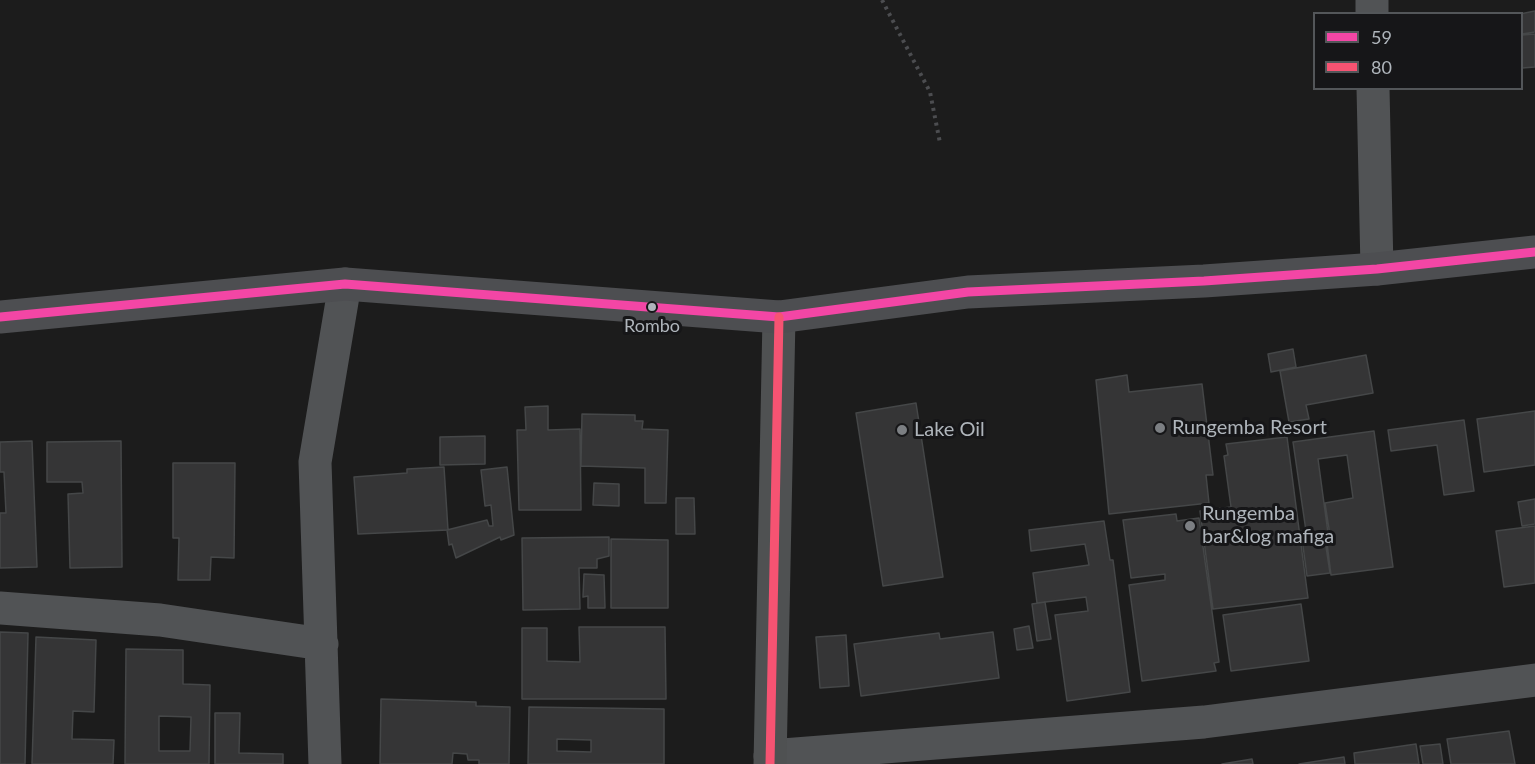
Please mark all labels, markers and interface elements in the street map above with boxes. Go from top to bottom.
legend [1313,12,1523,90]
text: 59 [1371,26,1392,48]
text: 80 [1371,56,1392,78]
marker: Rombo [646,301,658,313]
place label: Rombo [624,315,680,337]
place label: Rungemba Resort [1172,416,1327,440]
place label: Lake Oil [914,418,985,442]
marker: Rungemba Resort [1153,421,1167,435]
marker: Lake Oil [895,423,909,437]
place label: Rungemba bar&log mafiga [1202,502,1334,549]
marker: Rungemba bar&log mafiga [1183,519,1197,533]

